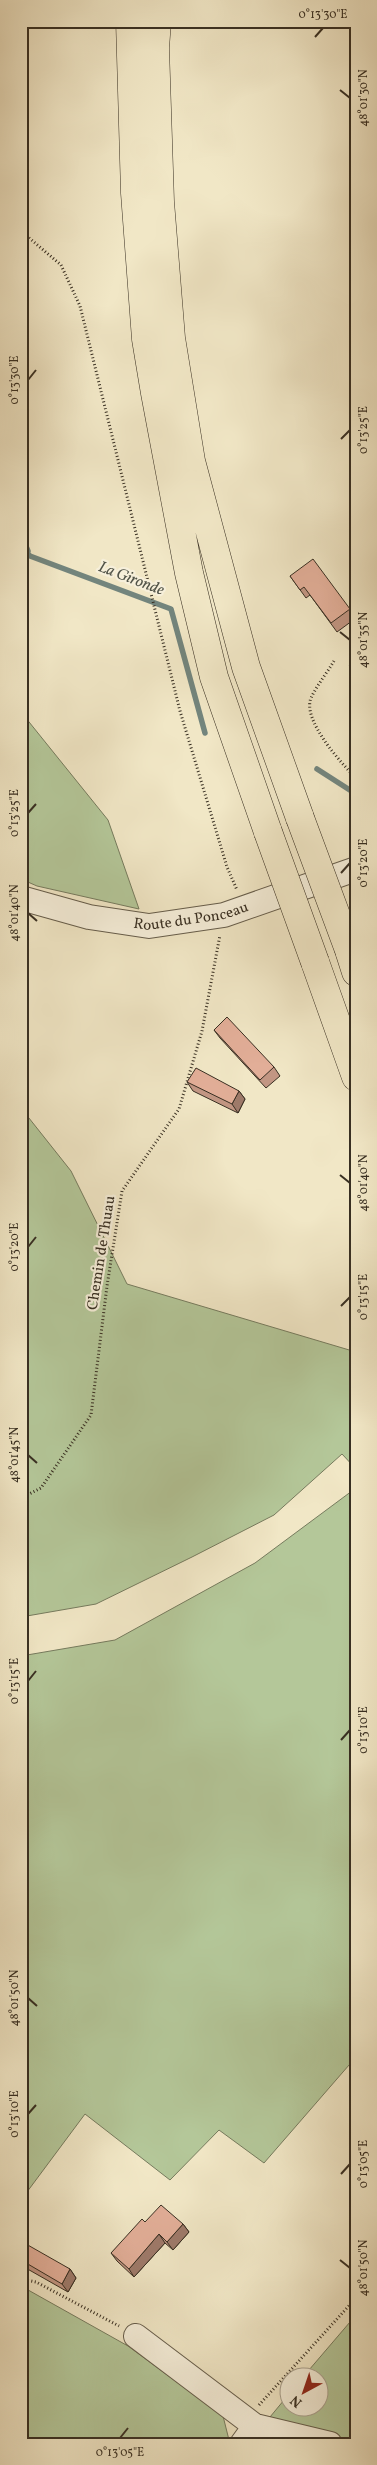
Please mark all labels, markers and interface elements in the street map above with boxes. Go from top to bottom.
text: 0°13'30"E [299,7,347,23]
text: 48°01'30"N [356,69,372,127]
text: 0°13'30"E [7,356,23,404]
text: 0°13'25"E [356,406,372,454]
water label: La Gironde [95,556,167,602]
text: 48°01'35"N [356,612,372,668]
text: 0°13'25"E [7,789,23,837]
text: 0°13'20"E [356,838,372,888]
text: 48°01'40"N [7,884,23,942]
street label: Route du Ponceau [132,897,251,937]
text: 48°01'40"N [356,1154,372,1212]
street label: Chemin de Thuau [83,1194,121,1312]
text: 0°13'20"E [7,1222,23,1272]
text: 0°13'15"E [356,1274,372,1320]
text: 48°01'45"N [7,1427,23,1483]
text: 0°13'15"E [7,1658,23,1704]
text: 0°13'10"E [356,1706,372,1754]
text: 48°01'50"N [7,1969,23,2027]
text: 0°13'10"E [7,2090,23,2138]
text: 0°13'05"E [356,2140,372,2188]
text: 48°01'50"N [356,2239,372,2297]
north arrow [280,2368,330,2418]
text: N [287,2390,307,2411]
text: 0°13'05"E [96,2445,144,2461]

